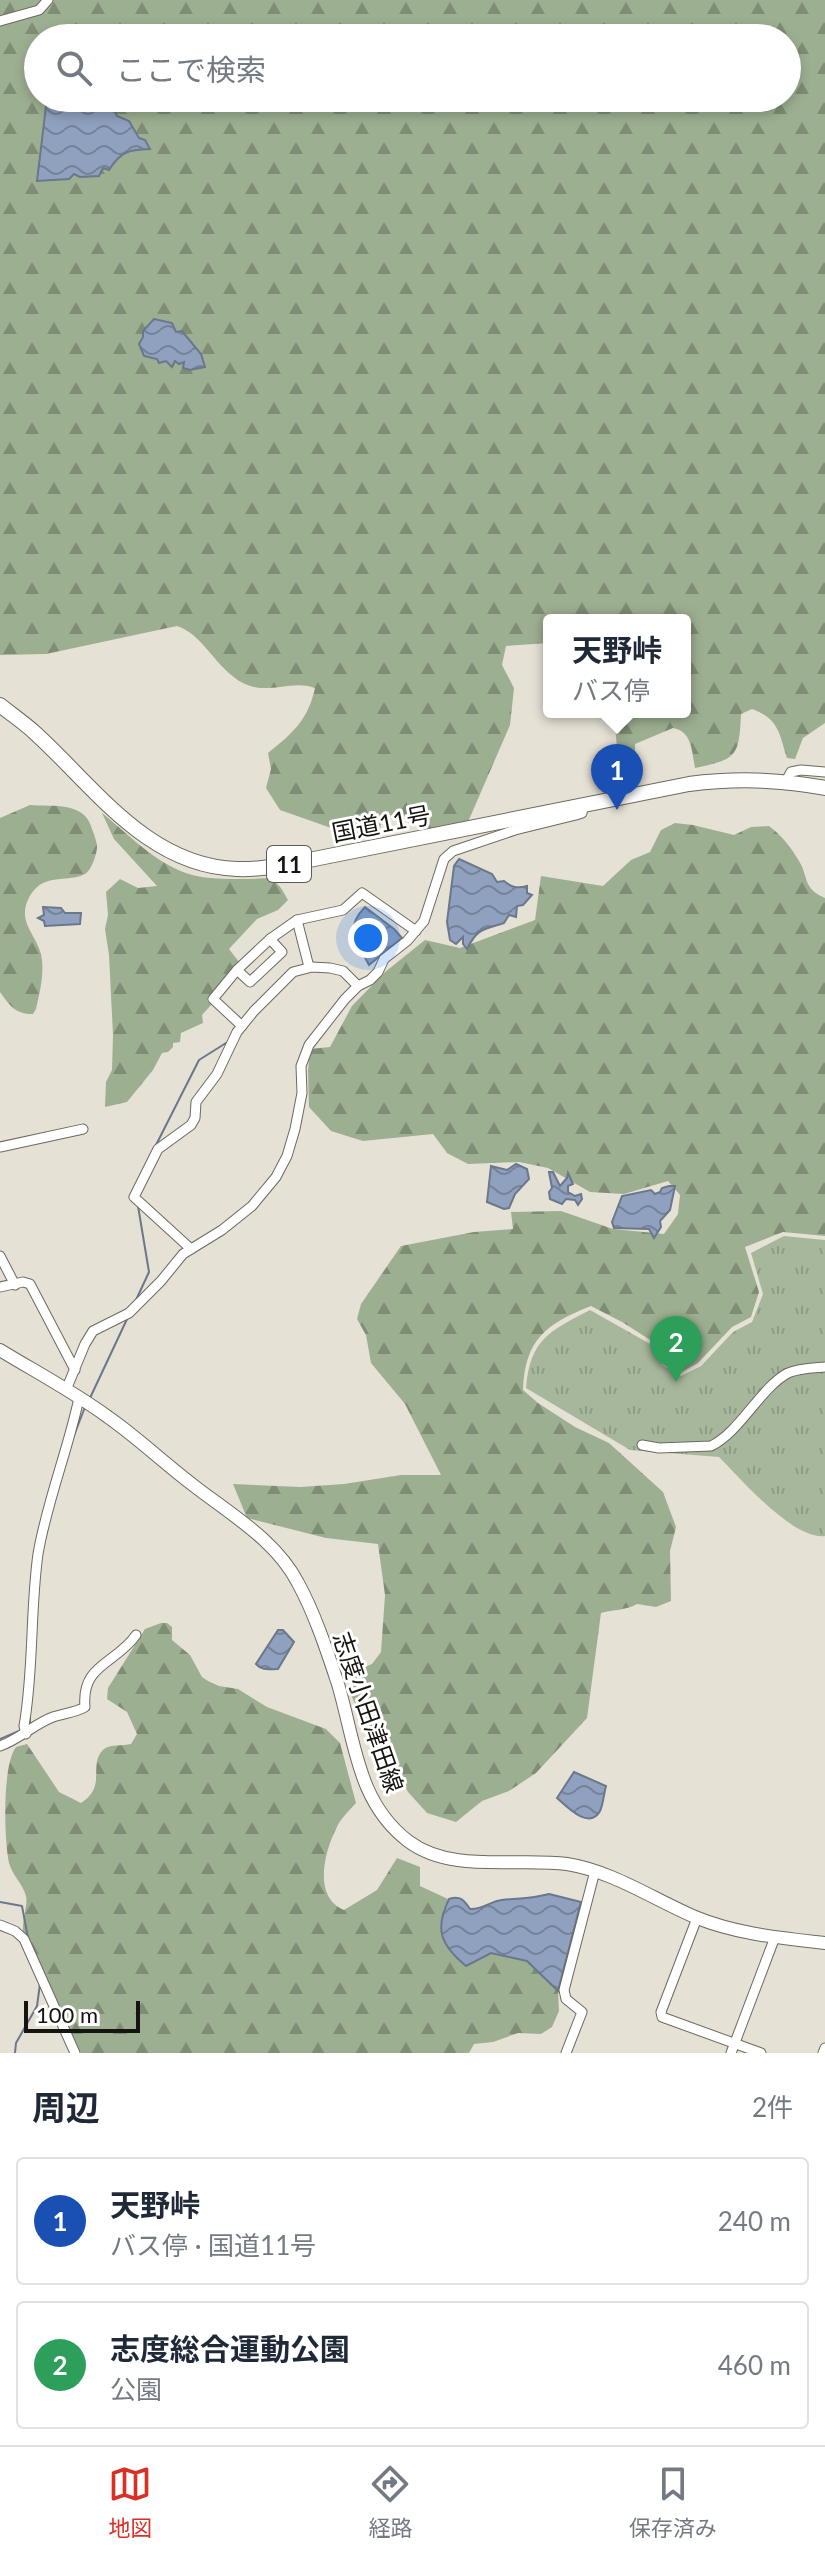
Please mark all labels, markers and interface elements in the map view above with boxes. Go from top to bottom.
search box [24,24,801,112]
icon: search [52,46,96,90]
text: ここで検索 [116,51,266,87]
popup [543,614,691,718]
text: 天野峠 [572,631,662,667]
text: バス停 [572,674,650,706]
pin: 1 [591,744,643,810]
street label: 国道11号 [329,799,433,847]
road number: 11 [267,846,311,882]
your location [348,918,388,958]
pin: 2 [650,1316,702,1382]
street label: 志度小田津田線 [328,1628,410,1796]
scale bar [24,1997,140,2033]
text: 100 m [36,2001,98,2028]
text: 周辺 [32,2086,100,2127]
text: 2件 [752,2091,793,2123]
text: 天野峠 [110,2186,200,2222]
text: 1 [52,2205,68,2237]
text: 240 m [718,2205,791,2237]
text: バス停 · 国道11号 [110,2229,316,2261]
text: 志度総合運動公園 [110,2330,350,2366]
text: 2 [52,2349,68,2381]
text: 460 m [718,2349,791,2381]
text: 公園 [110,2373,162,2405]
tab: 地図 [108,2462,152,2542]
tab: 経路 [368,2462,413,2542]
tab: 保存済み [629,2462,717,2542]

